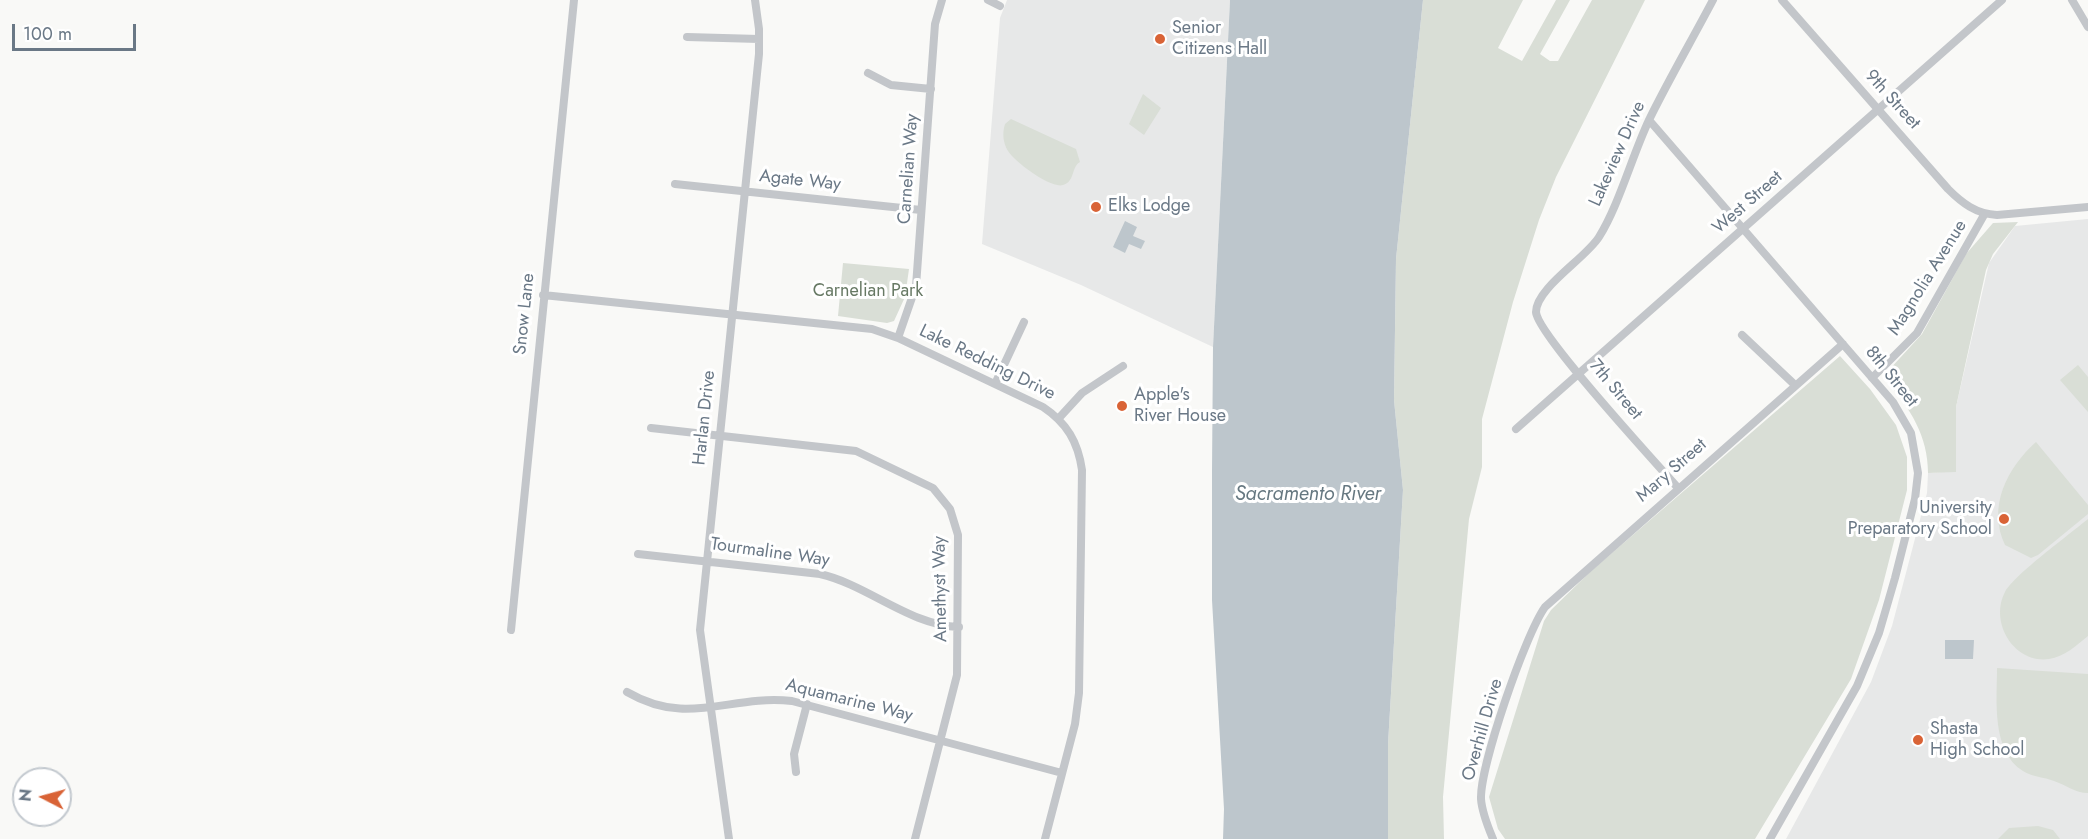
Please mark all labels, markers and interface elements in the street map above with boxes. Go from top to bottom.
scale bar [15,12,140,50]
place label: Senior Citizens Hall [1172,18,1267,60]
text: 100 m [23,21,72,47]
marker: Senior Citizens Hall [1153,32,1167,46]
street label: 9th Street [1860,66,1924,134]
street label: Lakeview Drive [1585,98,1651,210]
street label: Carnelian Way [894,113,924,225]
street label: Agate Way [758,166,842,196]
street label: West Street [1709,167,1787,239]
place label: Elks Lodge [1108,196,1190,218]
marker: Elks Lodge [1089,200,1103,214]
street label: Magnolia Avenue [1884,216,1972,340]
street label: Snow Lane [510,272,540,356]
park label: Carnelian Park [813,281,923,303]
street label: Lake Redding Drive [915,321,1059,405]
street label: 8th Street [1860,342,1922,412]
street label: 7th Street [1584,356,1646,424]
street label: Harlan Drive [689,369,721,467]
place label: Apple's River House [1134,385,1226,428]
marker: Apple's River House [1115,399,1129,413]
street label: Mary Street [1632,435,1712,507]
water label: Sacramento River [1235,483,1381,507]
place label: University Preparatory School [1848,498,1992,540]
marker: University Preparatory School [1997,512,2011,526]
street label: Tourmaline Way [709,534,831,572]
street label: Amethyst Way [929,536,953,642]
street label: Aquamarine Way [783,675,915,727]
street label: Overhill Drive [1458,676,1508,784]
place label: Shasta High School [1930,719,2024,762]
marker: Shasta High School [1911,733,1925,747]
north arrow [12,767,72,827]
text: N [13,788,38,803]

